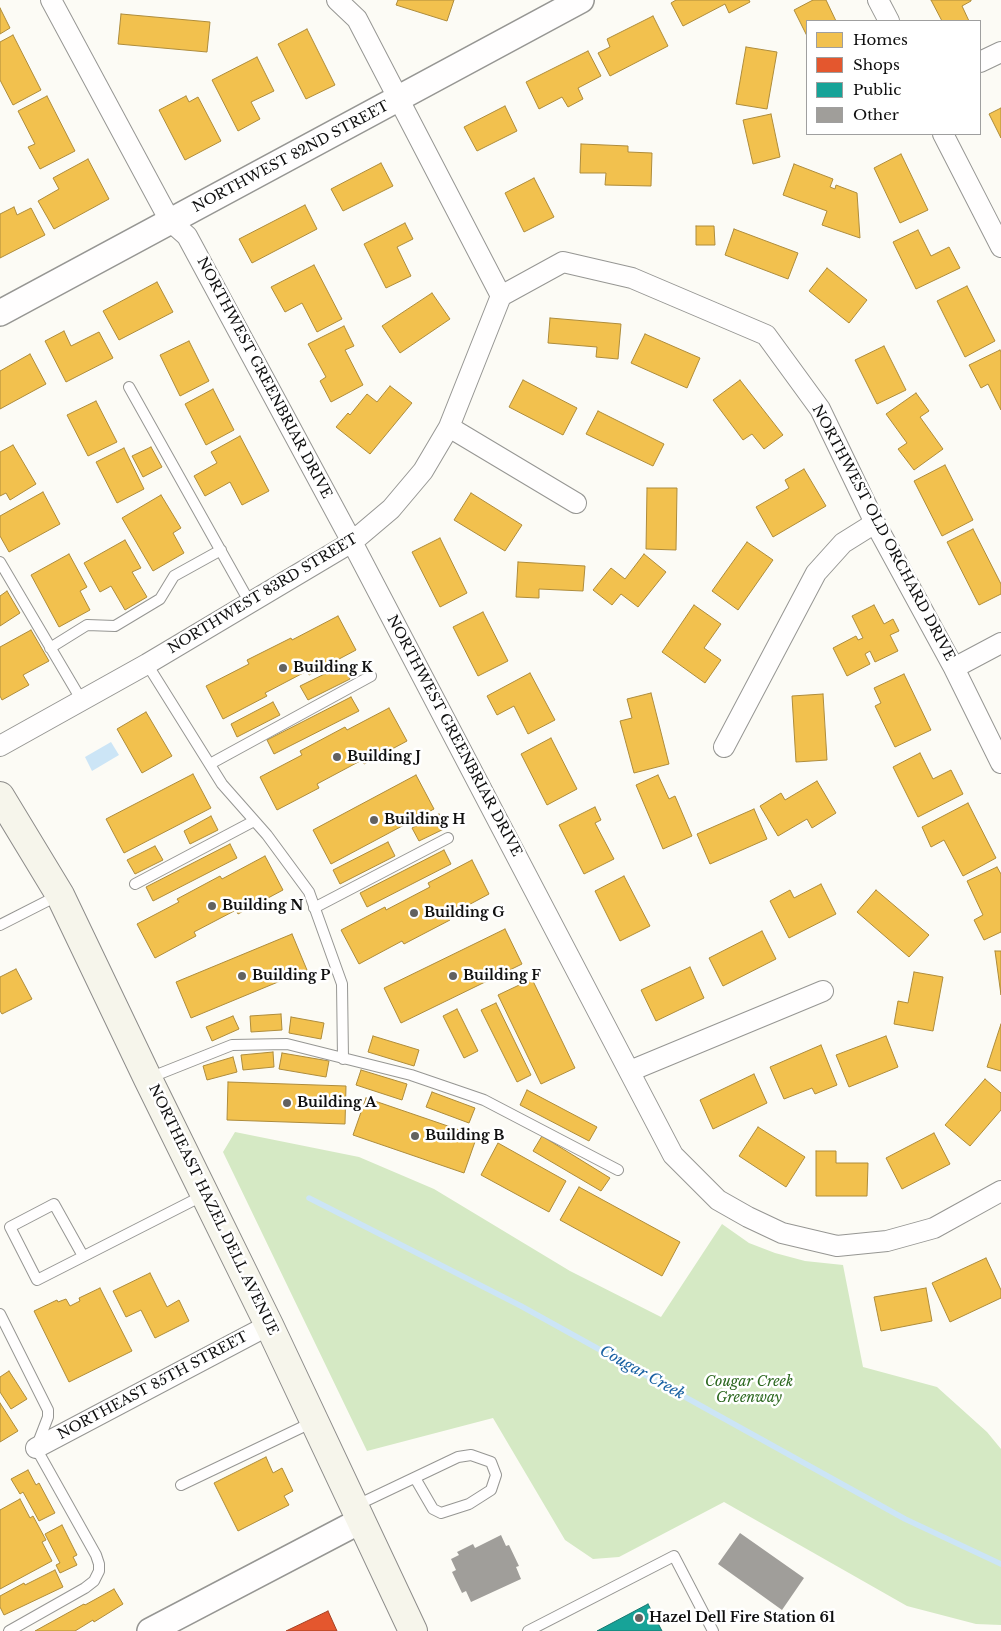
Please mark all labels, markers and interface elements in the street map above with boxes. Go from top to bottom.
legend [806,20,981,135]
text: Homes [853,30,908,49]
text: Shops [853,55,900,74]
text: Public [853,80,901,99]
street label: NORTHWEST 82ND STREET [190,98,392,216]
text: Other [853,105,899,124]
street label: NORTHWEST GREENBRIAR DRIVE [193,254,335,502]
street label: NORTHWEST OLD ORCHARD DRIVE [808,402,958,664]
street label: NORTHWEST 83RD STREET [165,531,361,657]
street label: NORTHWEST GREENBRIAR DRIVE [383,612,525,860]
place label: Building K [293,660,373,676]
marker: Building K [277,662,289,674]
place label: Building J [347,749,421,765]
marker: Building J [331,751,343,763]
place label: Building H [384,812,465,828]
marker: Building H [368,814,380,826]
place label: Building N [222,898,303,914]
marker: Building N [206,900,218,912]
place label: Building G [424,905,504,921]
marker: Building G [408,907,420,919]
place label: Building P [252,968,330,984]
place label: Building F [463,968,541,984]
marker: Building P [236,970,248,982]
marker: Building F [447,970,459,982]
street label: NORTHEAST HAZEL DELL AVENUE [145,1082,281,1338]
place label: Building A [297,1095,377,1111]
marker: Building A [281,1097,293,1109]
place label: Building B [425,1128,504,1144]
marker: Building B [409,1130,421,1142]
street label: NORTHEAST 85TH STREET [55,1329,251,1443]
water label: Cougar Creek [596,1342,688,1404]
park label: Cougar Creek Greenway [705,1374,793,1406]
place label: Hazel Dell Fire Station 61 [649,1610,835,1626]
marker: Hazel Dell Fire Station 61 [633,1612,645,1624]

